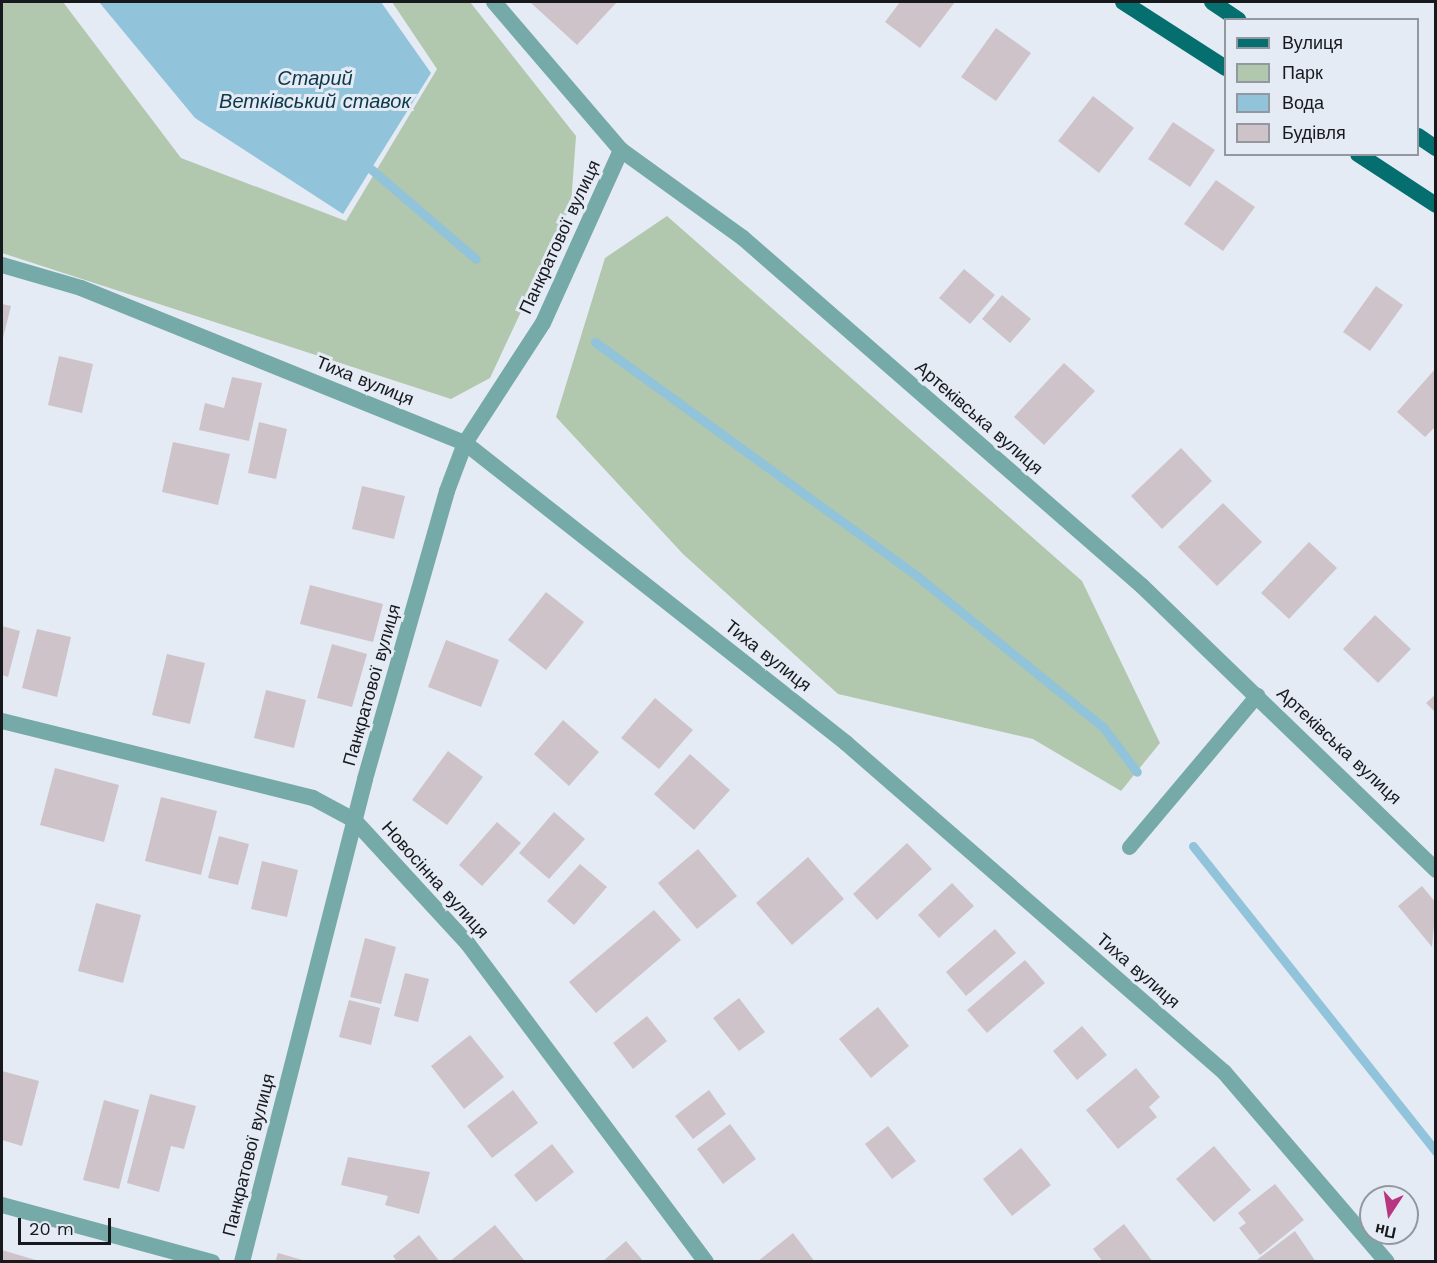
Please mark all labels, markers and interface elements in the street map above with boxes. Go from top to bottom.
legend [1224,18,1419,156]
text: Вулиця [1282,32,1343,53]
text: Парк [1282,62,1323,83]
water label: Старий Ветківський ставок [219,67,411,114]
text: Вода [1282,92,1324,113]
text: Будівля [1282,122,1346,143]
street label: Панкратової вулиця [515,157,605,317]
street label: Тиха вулиця [313,352,417,410]
street label: Артеківська вулиця [911,357,1047,479]
street label: Панкратової вулиця [339,602,405,768]
street label: Тиха вулиця [721,616,815,696]
street label: Артеківська вулиця [1272,683,1406,809]
street label: Новосінна вулиця [377,817,493,943]
street label: Тиха вулиця [1092,929,1184,1013]
street label: Панкратової вулиця [218,1071,280,1239]
north arrow [1359,1185,1419,1245]
scale bar [21,1206,114,1244]
text: 20 m [29,1218,74,1239]
text: Пн [1373,1220,1398,1243]

